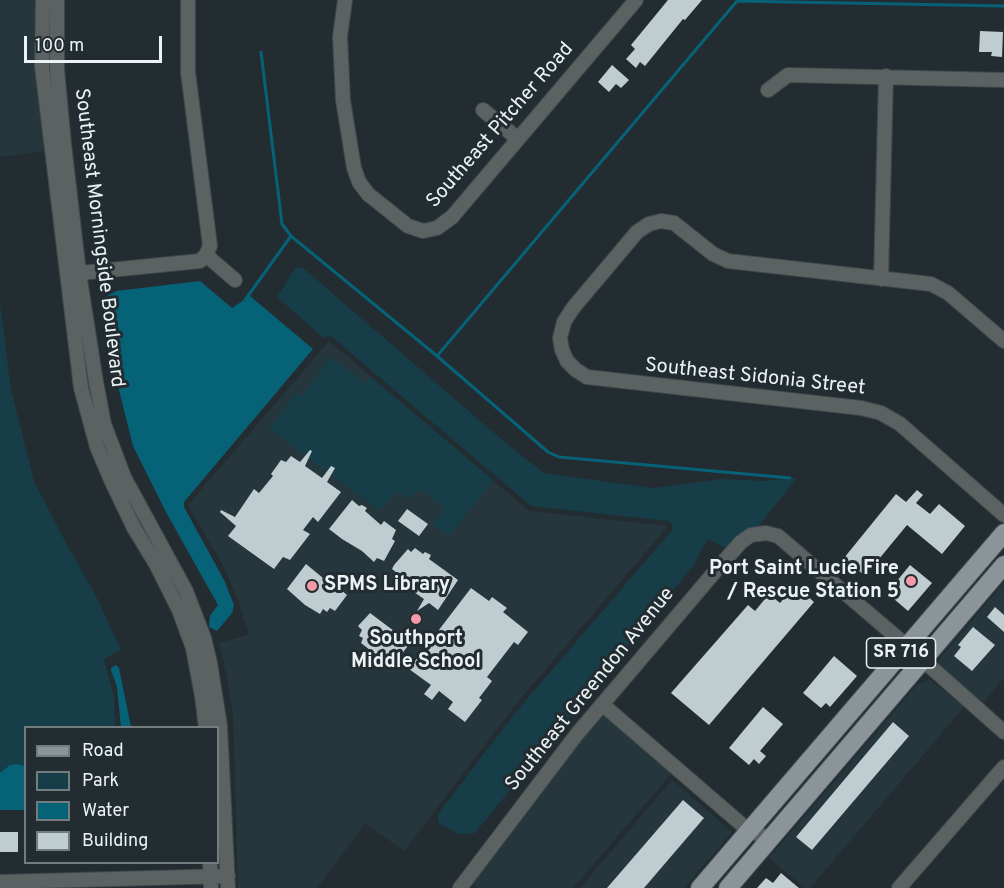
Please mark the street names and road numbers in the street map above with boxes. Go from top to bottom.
street label: Southeast Pitcher Road [422,38,580,214]
street label: Southeast Morningside Boulevard [68,87,128,389]
street label: Southeast Sidonia Street [644,354,866,402]
street label: Southeast Greendon Avenue [501,583,681,797]
road number: SR 716 [866,638,936,668]

